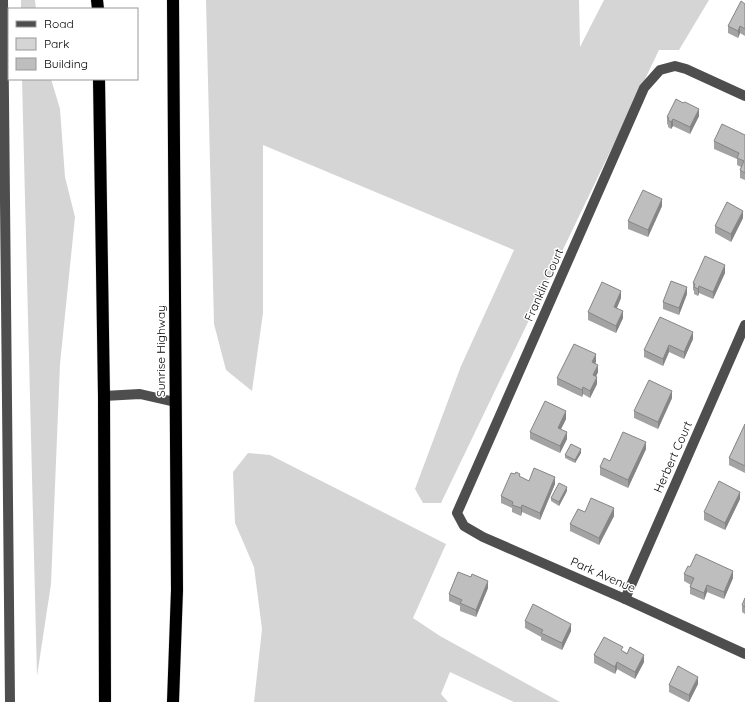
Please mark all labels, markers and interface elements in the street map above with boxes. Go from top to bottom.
legend [8,8,138,80]
text: Road [44,16,74,31]
text: Park [44,36,69,51]
text: Building [44,56,88,71]
street label: Franklin Court [521,246,566,323]
street label: Sunrise Highway [153,305,168,397]
street label: Herbert Court [650,419,695,495]
street label: Park Avenue [568,554,638,596]

